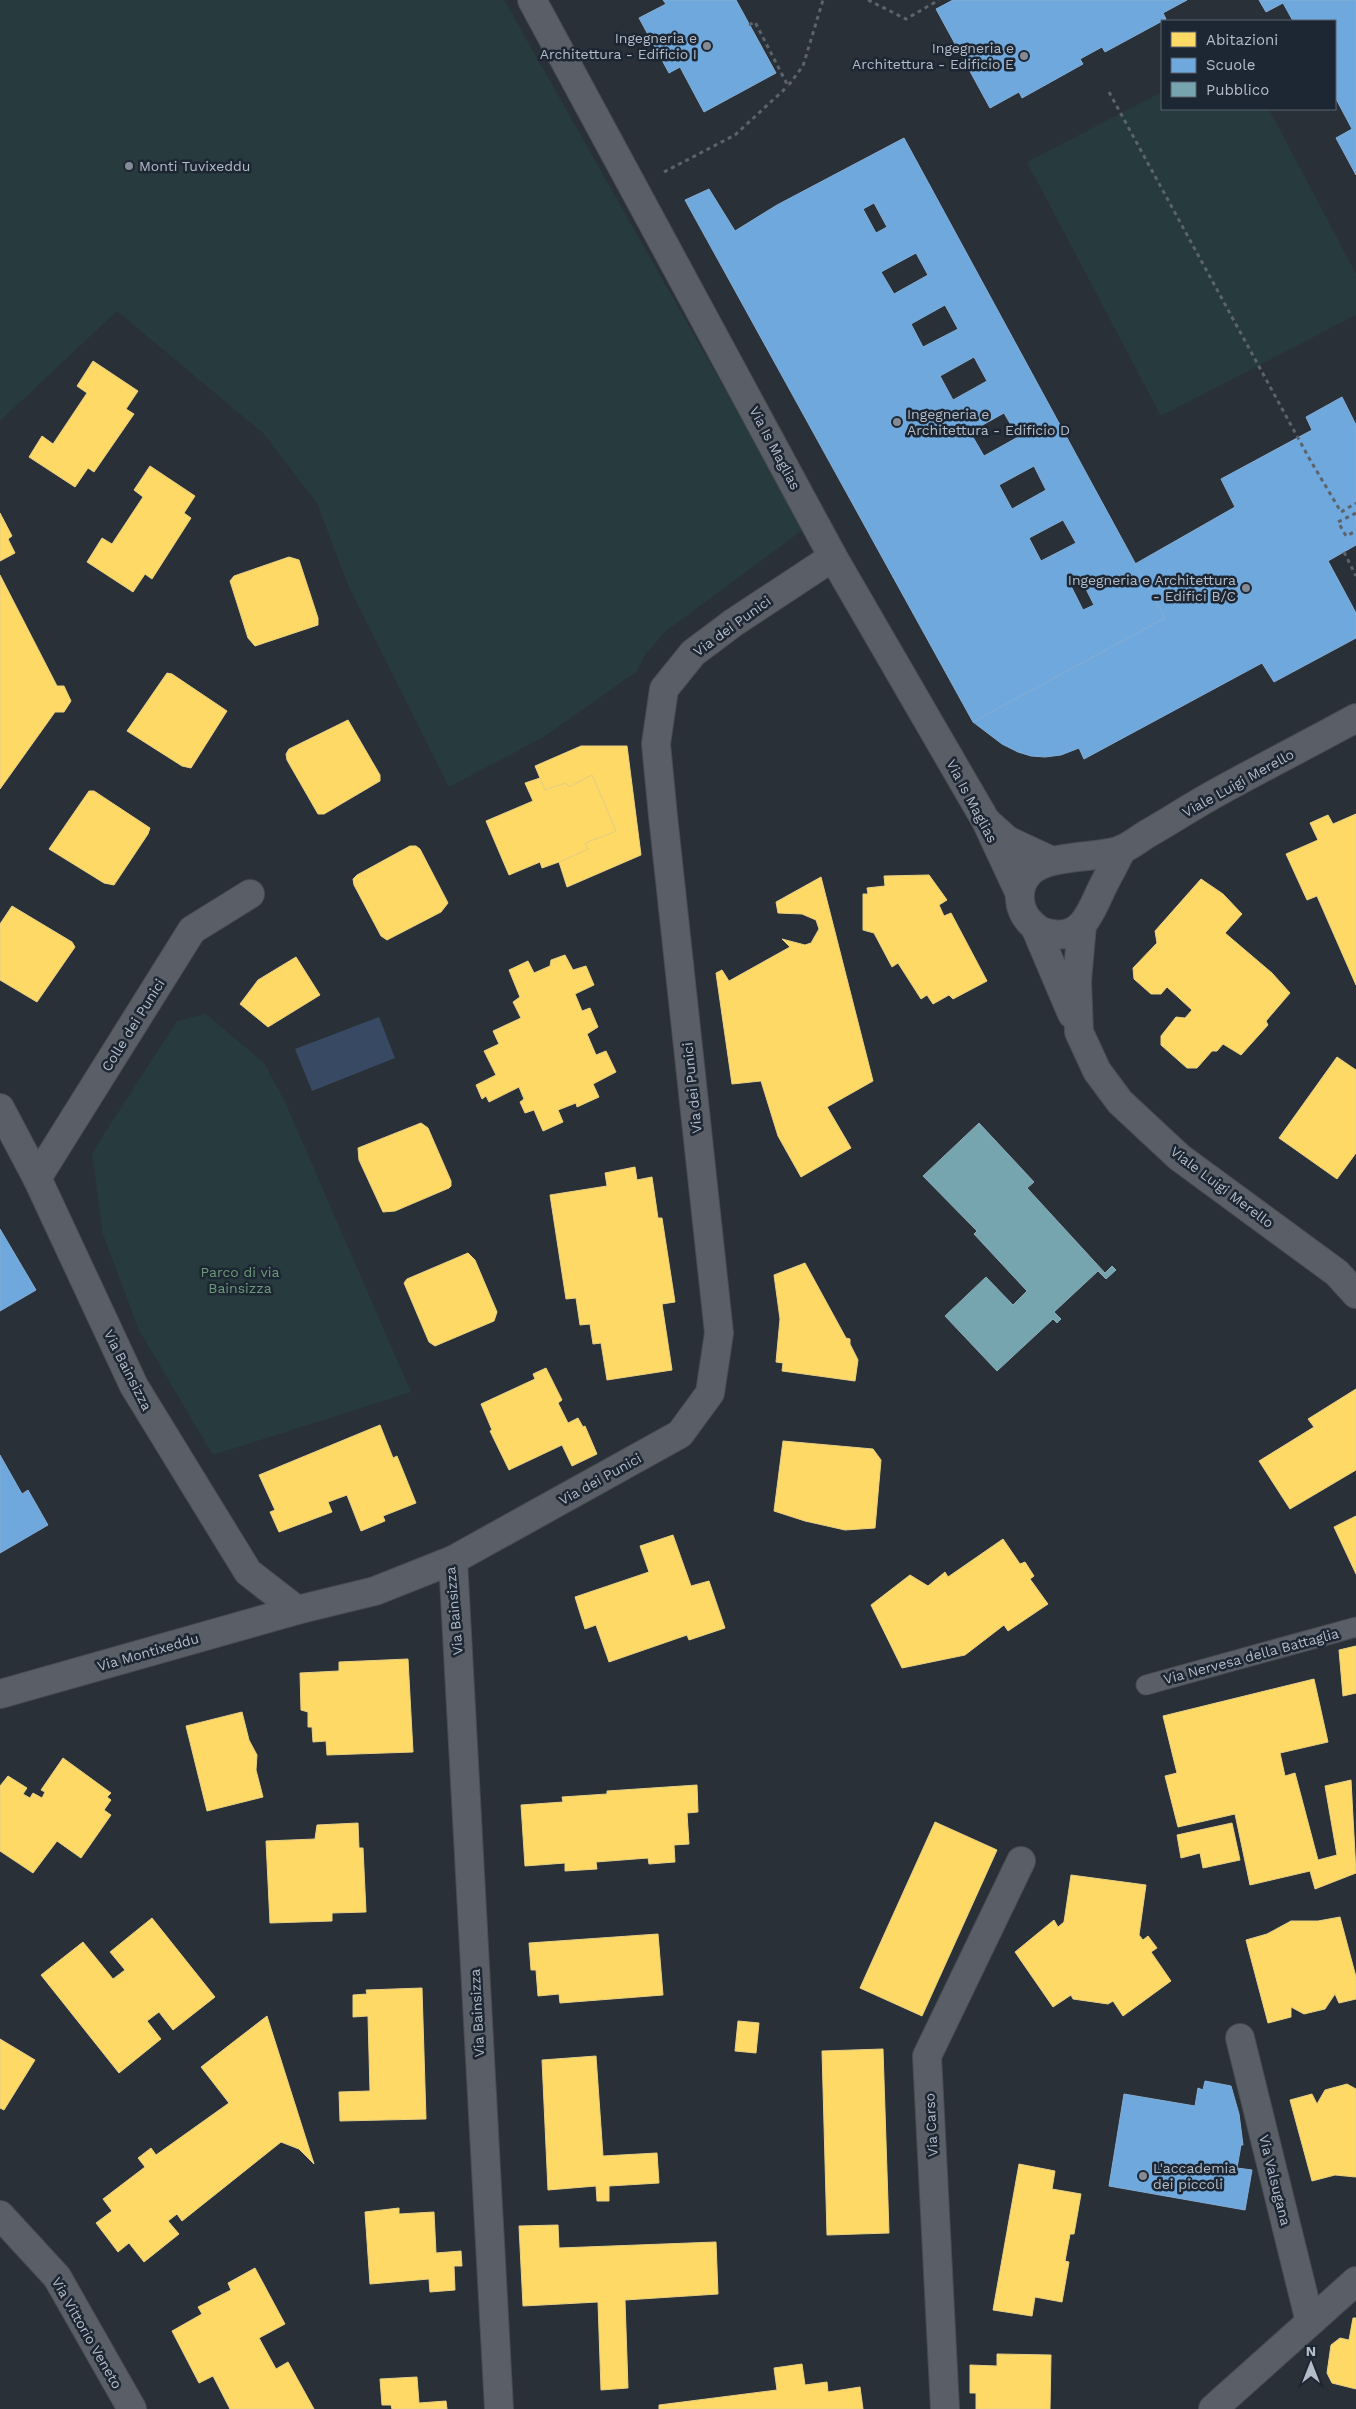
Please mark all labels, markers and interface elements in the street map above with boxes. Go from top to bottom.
legend [1161,20,1336,110]
place label: Ingegneria e Architettura - Edificio I [540,30,697,62]
text: Abitazioni [1206,31,1278,49]
marker: Ingegneria e Architettura - Edificio I [701,40,713,52]
place label: Ingegneria e Architettura - Edificio E [852,40,1014,72]
marker: Ingegneria e Architettura - Edificio E [1018,50,1030,62]
text: Scuole [1206,56,1256,74]
text: Pubblico [1206,81,1269,99]
place label: Monti Tuvixeddu [139,158,250,174]
marker: Monti Tuvixeddu [123,160,135,172]
street label: Via Is Maglias [746,404,804,492]
place label: Ingegneria e Architettura - Edificio D [907,406,1070,438]
marker: Ingegneria e Architettura - Edificio D [891,416,903,428]
place label: Ingegneria e Architettura - Edifici B/C [1068,572,1236,604]
marker: Ingegneria e Architettura - Edifici B/C [1240,582,1252,594]
street label: Via dei Punici [690,593,774,659]
street label: Viale Luigi Merello [1180,746,1296,820]
street label: Via Is Maglias [943,757,1001,845]
street label: Colle dei Punici [98,976,168,1074]
street label: Via dei Punici [679,1042,705,1134]
street label: Viale Luigi Merello [1167,1143,1277,1231]
park label: Parco di via Bainsizza [201,1264,279,1296]
street label: Via Bainsizza [101,1327,155,1413]
street label: Via dei Punici [556,1450,644,1508]
street label: Via Bainsizza [442,1566,466,1656]
street label: Via Nervesa della Battaglia [1162,1625,1341,1687]
street label: Via Montixeddu [95,1630,201,1674]
street label: Via Bainsizza [467,1968,487,2058]
street label: Via Carso [921,2093,941,2157]
street label: Via Valsugana [1256,2133,1294,2227]
place label: L'accademia dei piccoli [1153,2160,1236,2192]
marker: L'accademia dei piccoli [1137,2170,1149,2182]
street label: Via Vittorio Veneto [49,2274,125,2392]
north arrow [1286,2339,1336,2389]
text: N [1306,2343,1316,2359]

